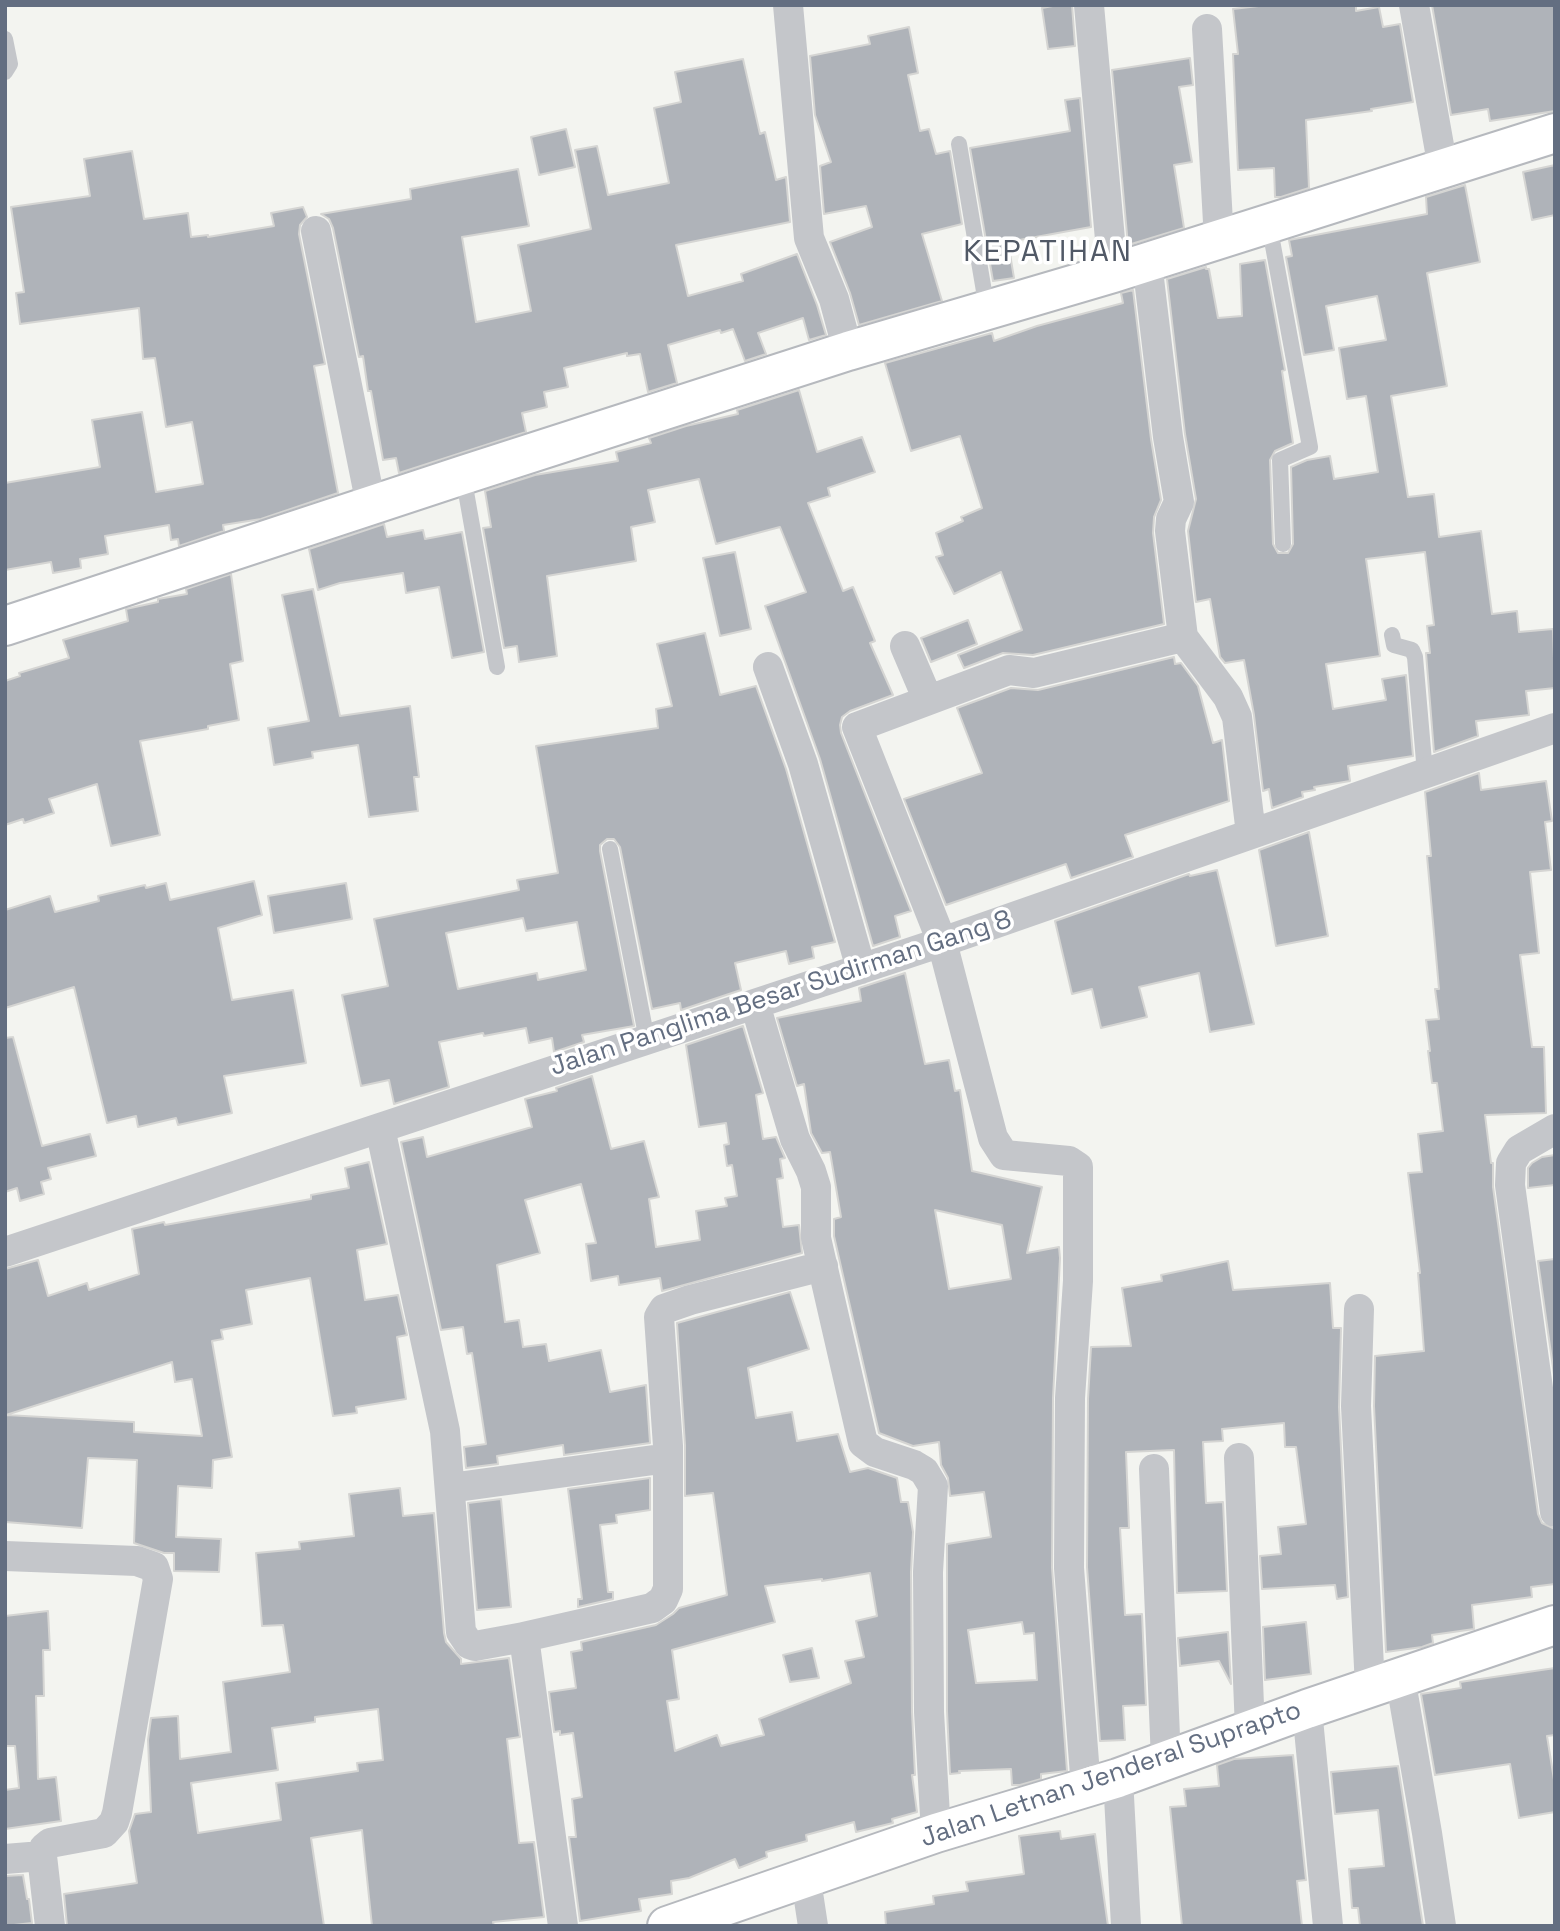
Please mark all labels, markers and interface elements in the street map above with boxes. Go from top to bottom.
district label: KEPATIHAN [964,235,1132,271]
street label: Jalan Panglima Besar Sudirman Gang 8 [546,904,1016,1084]
street label: Jalan Letnan Jenderal Suprapto [917,1695,1305,1855]

